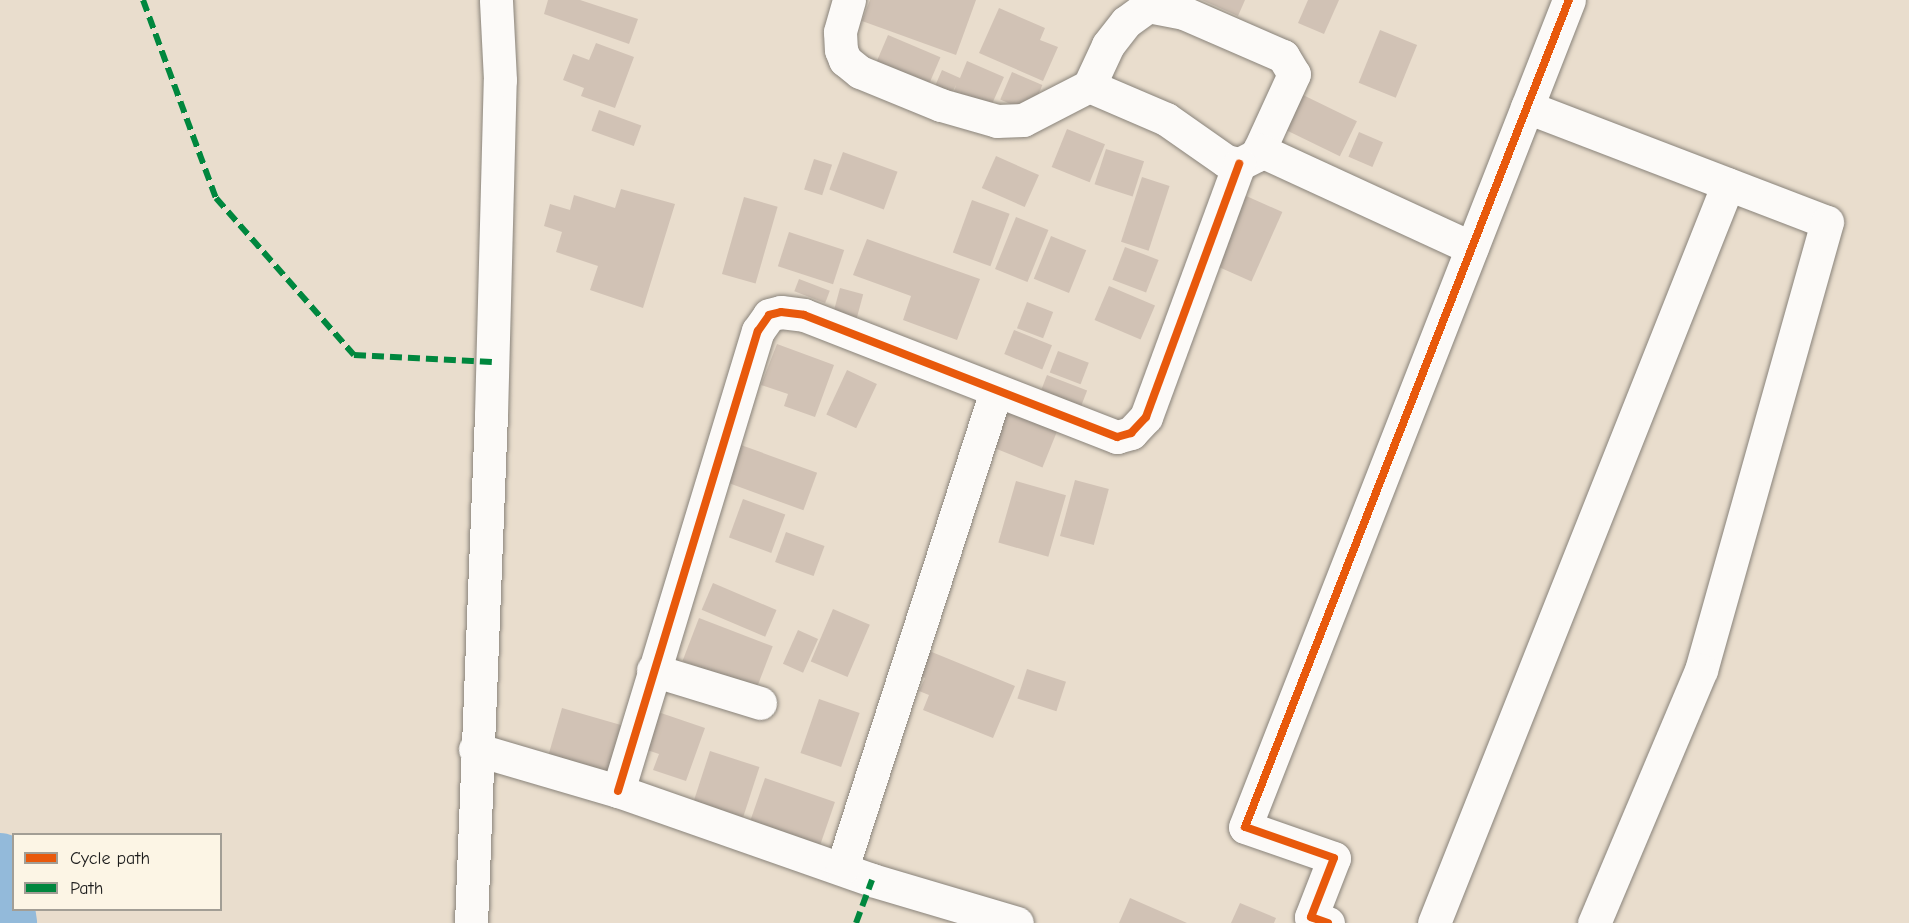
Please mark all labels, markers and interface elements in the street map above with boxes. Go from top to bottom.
legend [12,833,222,911]
text: Cycle path [70,848,150,869]
text: Path [70,878,103,899]

